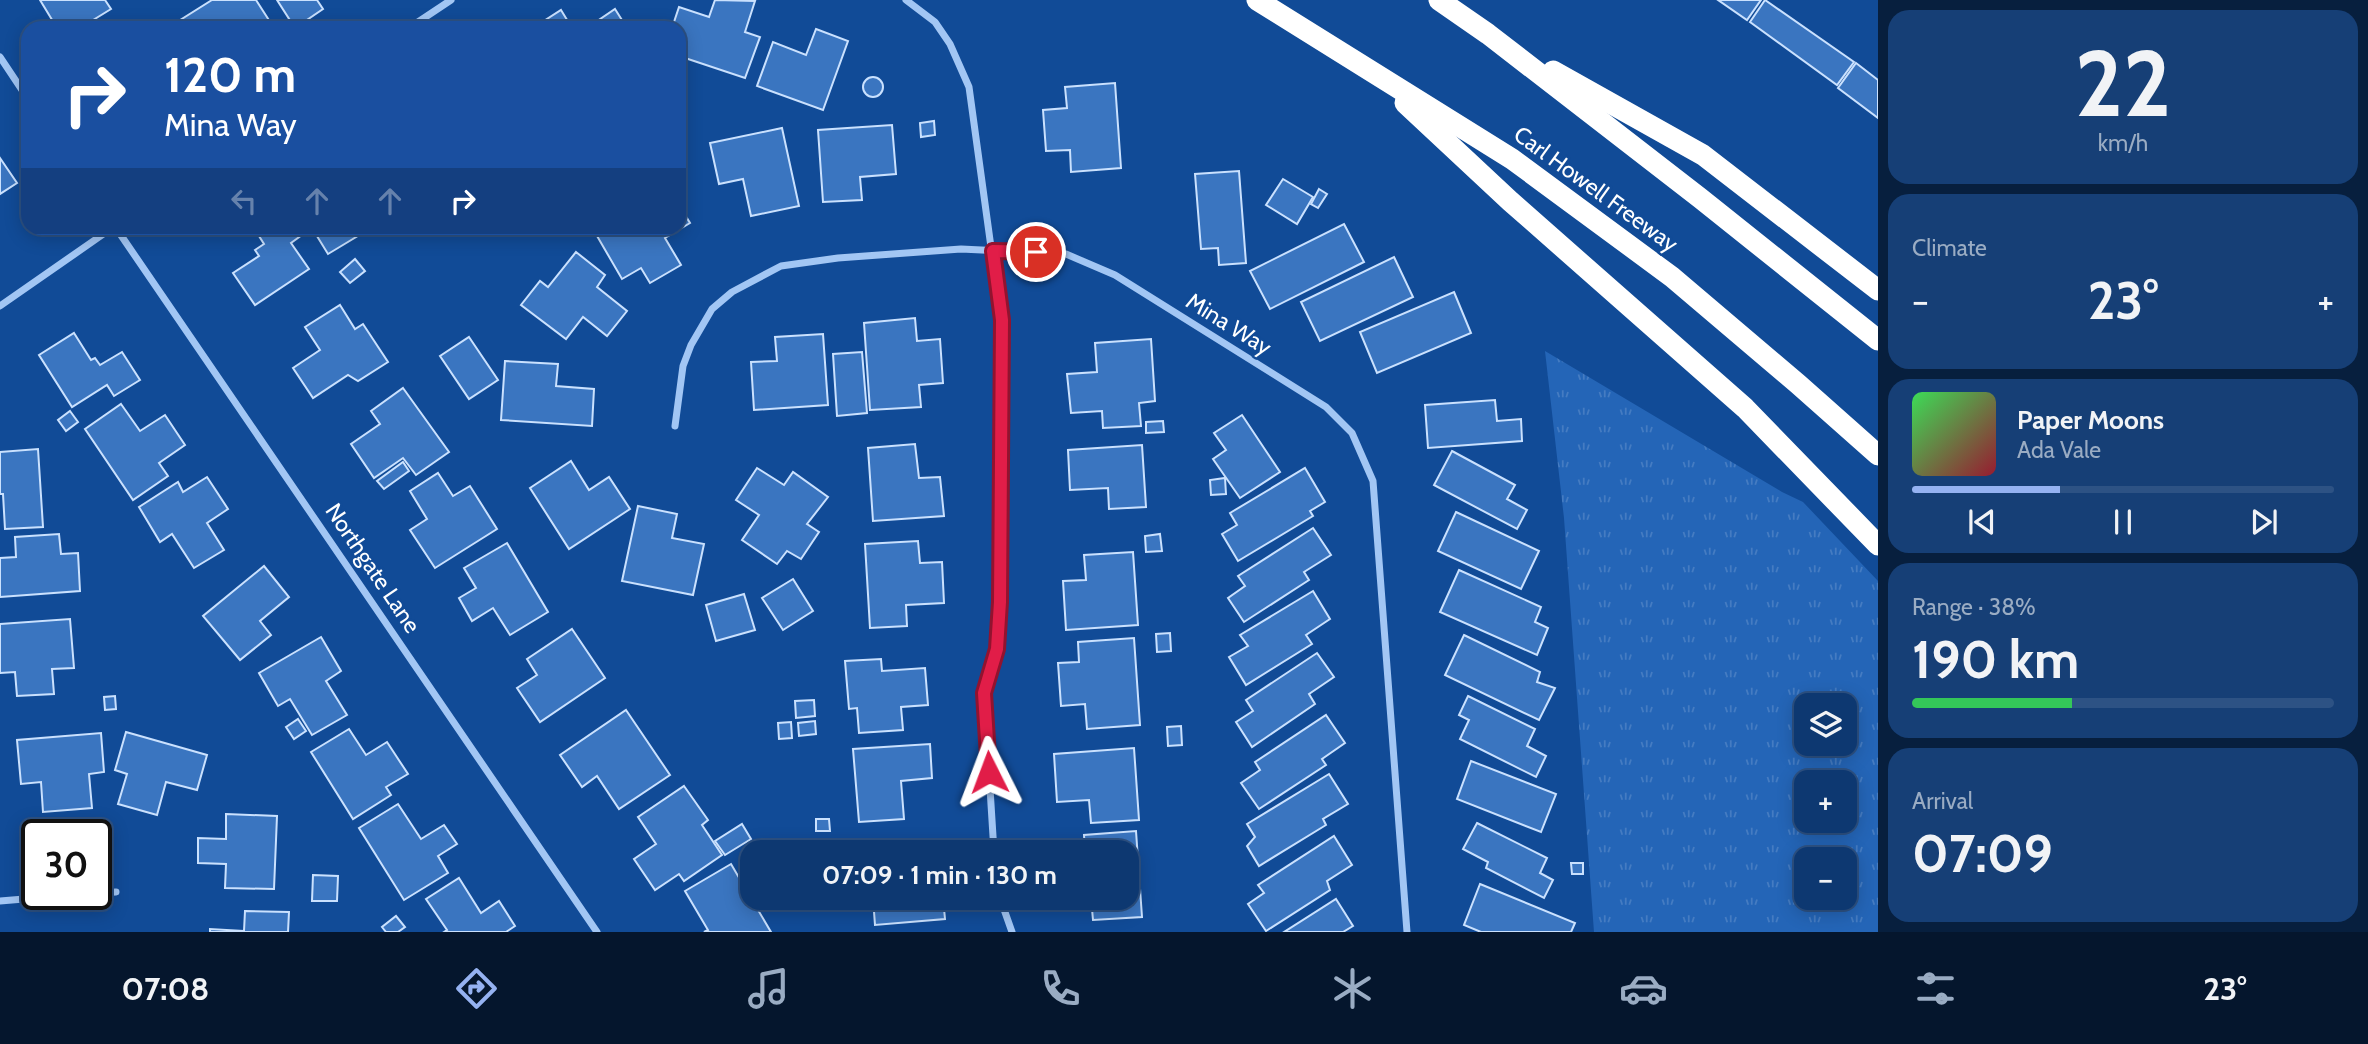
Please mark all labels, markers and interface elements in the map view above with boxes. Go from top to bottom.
text: 22 [2075,28,2171,139]
text: 120 m [164,45,296,104]
icon: right [49,49,140,140]
text: Mina Way [164,105,297,144]
street label: Carl Howell Freeway [1508,120,1684,258]
text: km/h [2098,129,2148,157]
icon: left [225,182,263,220]
icon: ahead [298,182,336,220]
icon: ahead [371,182,409,220]
icon: right [444,182,482,220]
pin [1006,222,1066,282]
icon: arrive [1017,233,1055,271]
text: Climate [1912,234,1987,262]
text: 23° [2088,269,2158,332]
text: − [1912,277,1929,324]
text: + [2317,277,2334,324]
street label: Mina Way [1181,287,1277,361]
text: Paper Moons [2017,404,2164,436]
text: Ada Vale [2017,436,2101,464]
street label: Northgate Lane [319,498,427,638]
icon: previous [1963,503,2001,541]
icon: pause [2104,503,2142,541]
icon: next [2245,503,2283,541]
text: Range · 38% [1912,593,2036,621]
text: 190 km [1912,628,2079,691]
map controls [1794,693,1857,910]
button: layers [1794,693,1857,756]
position arrow [952,735,1026,809]
button: + [1794,770,1857,833]
text: Arrival [1912,787,1973,815]
speed limit sign: 30 [21,819,112,910]
text: 07:09 [1912,822,2053,885]
button: − [1794,847,1857,910]
text: 07:09 · 1 min · 130 m [822,859,1057,891]
icon: directions [452,964,501,1013]
icon: music [744,964,793,1013]
icon: phone [1036,964,1085,1013]
icon: climate [1328,964,1377,1013]
icon: car [1619,964,1668,1013]
icon: filters [1911,964,1960,1013]
text: 07:08 [121,969,209,1008]
text: 23° [2203,969,2247,1008]

